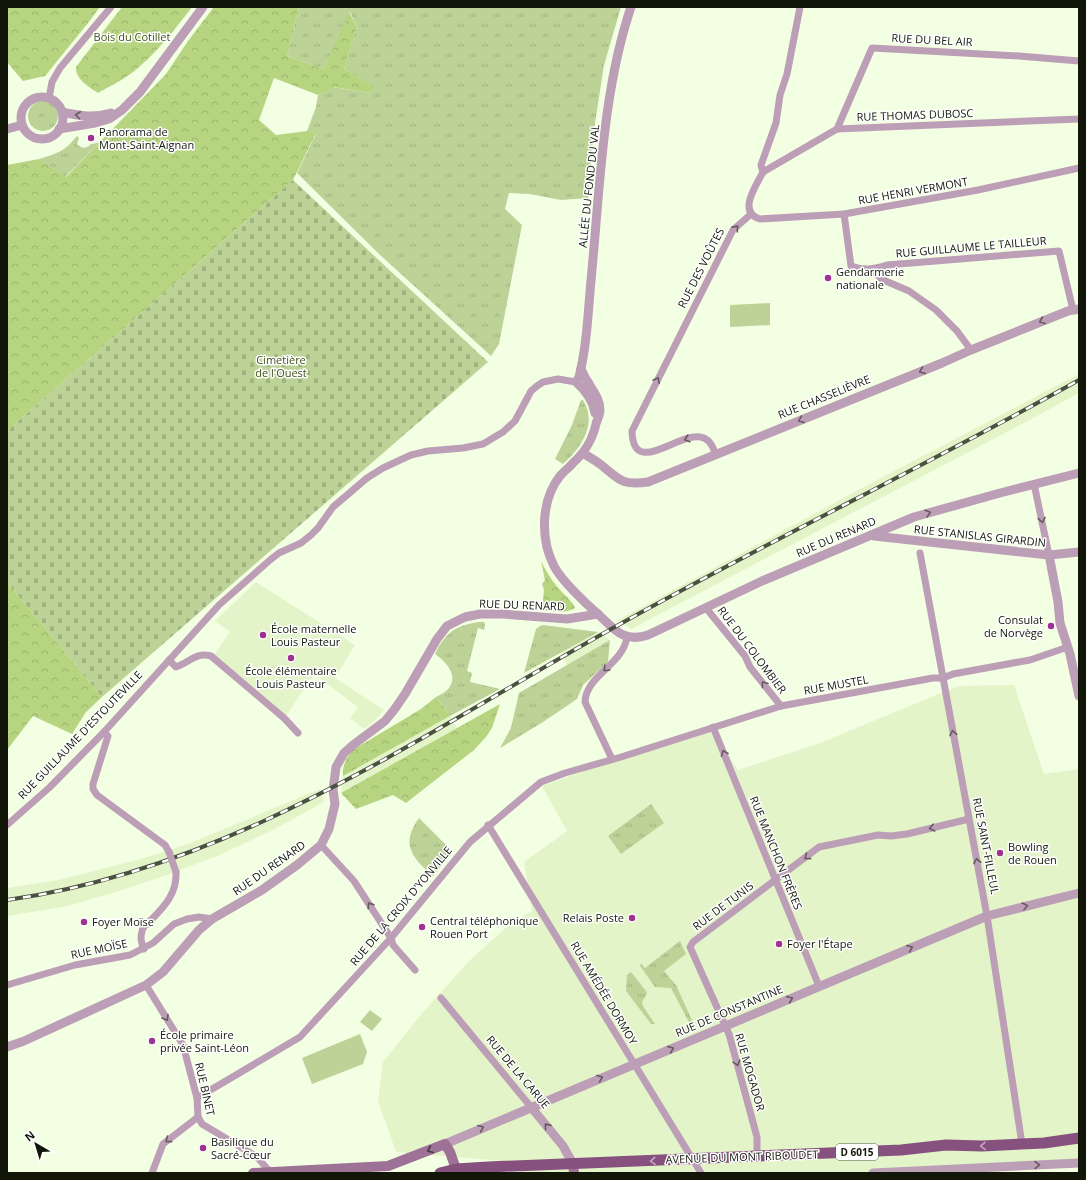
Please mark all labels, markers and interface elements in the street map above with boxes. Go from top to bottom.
park label: Bois du Cotillet [94,29,170,44]
street label: RUE DU BEL AIR [891,30,973,49]
street label: RUE THOMAS DUBOSC [856,105,974,124]
one-way arrow [75,111,82,120]
street label: ALLÉE DU FOND DU VAL [575,123,602,248]
place label: Panorama de Mont-Saint-Aignan [99,124,194,152]
marker: Panorama de Mont-Saint-Aignan [86,133,96,143]
street label: RUE HENRI VERMONT [857,173,969,208]
street label: RUE DES VOÛTES [674,225,727,310]
one-way arrow [732,225,739,232]
street label: RUE GUILLAUME LE TAILLEUR [895,232,1047,261]
place label: Gendarmerie nationale [836,264,904,292]
marker: Gendarmerie nationale [823,273,833,283]
one-way arrow [1039,317,1046,325]
park label: Cimetière de l'Ouest [255,352,307,380]
one-way arrow [919,366,926,374]
street label: RUE CHASSELIÈVRE [775,371,872,422]
one-way arrow [652,377,660,384]
one-way arrow [798,415,805,423]
one-way arrow [684,434,691,443]
one-way arrow [925,509,932,518]
street label: RUE DU RENARD [794,513,878,560]
one-way arrow [1037,517,1045,523]
street label: RUE STANISLAS GIRARDIN [913,521,1047,550]
street label: RUE DU RENARD [479,596,565,613]
street label: RUE DU COLOMBIER [715,603,790,696]
place label: Consulat de Norvège [984,612,1043,640]
place label: École maternelle Louis Pasteur [271,621,356,649]
marker: Consulat de Norvège [1046,621,1056,631]
marker: École maternelle Louis Pasteur [258,630,268,640]
marker: École élémentaire Louis Pasteur [286,653,296,663]
place label: École élémentaire Louis Pasteur [245,663,337,691]
one-way arrow [603,664,611,672]
street label: RUE GUILLAUME D'ESTOUTEVILLE [14,667,145,802]
street label: RUE MUSTEL [802,671,870,698]
one-way arrow [761,682,768,689]
one-way arrow [949,730,958,736]
one-way arrow [720,750,728,757]
street label: RUE MANCHON FRÈRES [747,794,806,912]
street label: RUE SAINT-FILLEUL [970,796,1003,896]
one-way arrow [928,823,935,831]
street label: RUE DU RENARD [229,837,308,898]
place label: Bowling de Rouen [1008,839,1057,867]
street label: RUE DE LA CROIX D'YONVILLE [346,843,455,969]
marker: Bowling de Rouen [995,848,1005,858]
one-way arrow [805,852,812,859]
one-way arrow [973,857,982,864]
street label: RUE DE TUNIS [689,878,756,933]
one-way arrow [367,902,375,909]
one-way arrow [1022,903,1028,911]
place label: Relais Poste [563,910,624,925]
place label: Central téléphonique Rouen Port [430,913,538,941]
marker: Relais Poste [627,913,637,923]
place label: Foyer Moïse [92,914,154,929]
marker: Foyer Moïse [79,917,89,927]
marker: Central téléphonique Rouen Port [417,922,427,932]
street label: RUE MOÏSE [69,935,129,962]
place label: Foyer l'Étape [787,936,853,951]
street label: RUE AMÉDÉE DORMOY [568,938,642,1048]
marker: Foyer l'Étape [774,939,784,949]
one-way arrow [907,945,914,953]
street label: RUE DE CONSTANTINE [673,981,785,1040]
one-way arrow [787,995,794,1003]
one-way arrow [162,1014,169,1021]
place label: École primaire privée Saint-Léon [160,1027,249,1055]
street label: RUE MOGADOR [732,1031,769,1113]
street label: RUE DE LA CARUE [483,1032,553,1111]
marker: École primaire privée Saint-Léon [147,1036,157,1046]
one-way arrow [666,1046,674,1054]
one-way arrow [732,1060,740,1066]
street label: RUE BINET [192,1061,219,1117]
one-way arrow [596,1075,604,1083]
north arrow [16,1124,56,1164]
one-way arrow [545,1124,552,1131]
one-way arrow [477,1125,484,1133]
text: N [21,1127,38,1144]
place label: Basilique du Sacré-Cœur [211,1134,274,1162]
one-way arrow [165,1135,172,1142]
one-way arrow [980,1141,986,1150]
marker: Basilique du Sacré-Cœur [198,1143,208,1153]
road number: D 6015 [836,1144,878,1160]
one-way arrow [427,1145,435,1153]
street label: AVENUE DU MONT RIBOUDET [665,1146,819,1167]
one-way arrow [650,1156,656,1165]
one-way arrow [1034,1161,1040,1170]

